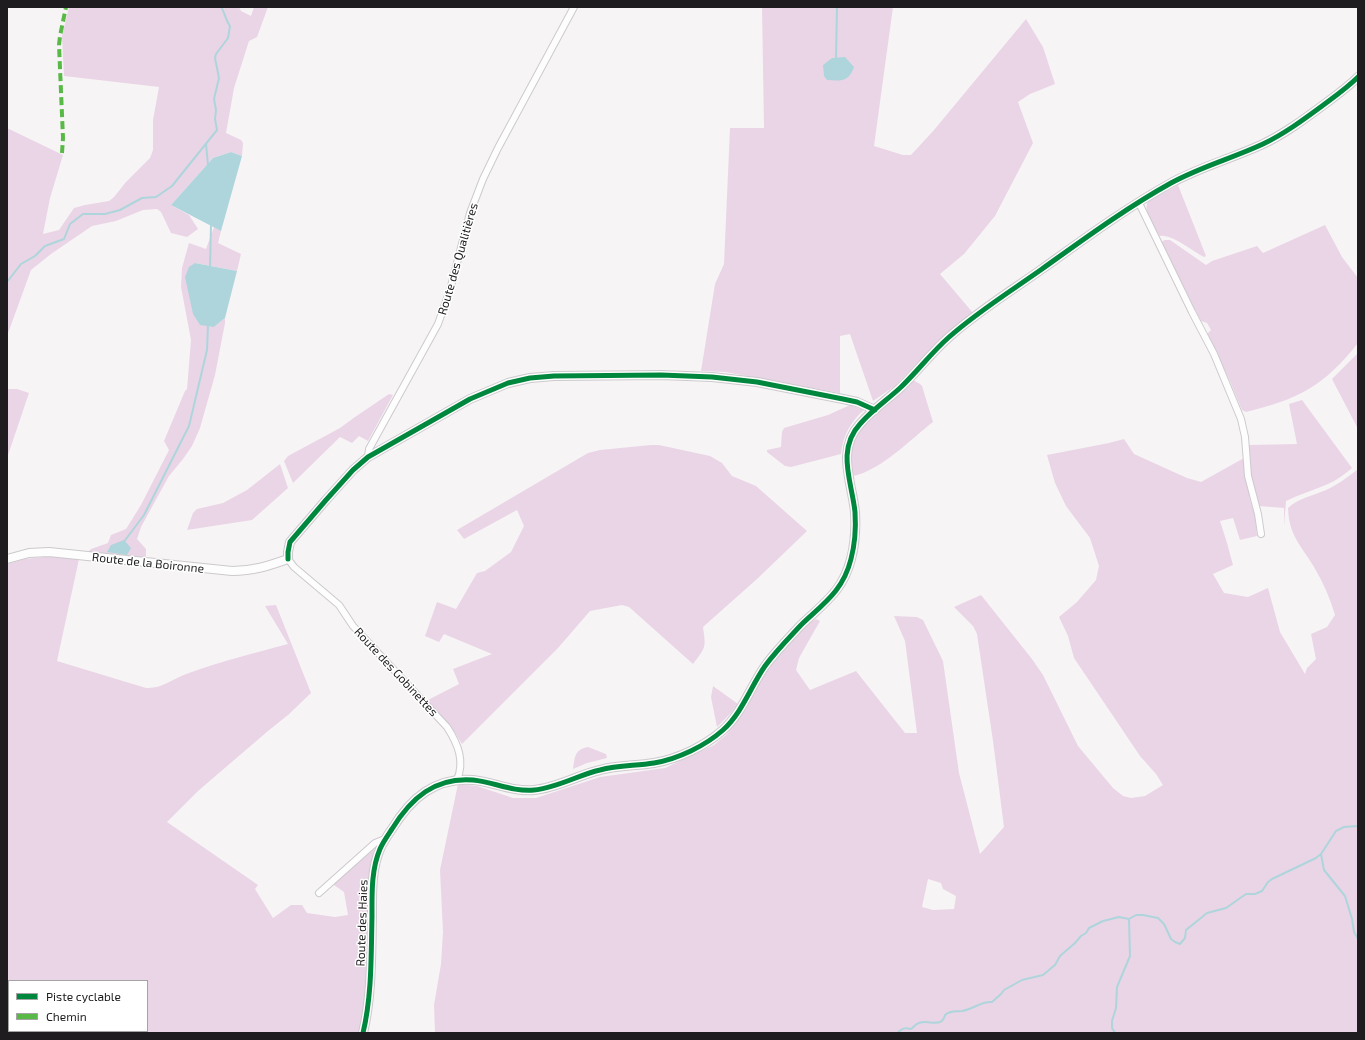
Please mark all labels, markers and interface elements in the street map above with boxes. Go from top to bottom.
street label: Route des Qualitières [435,201,481,317]
street label: Route de la Boironne [91,550,205,576]
street label: Route des Gobinettes [351,625,441,719]
street label: Route des Haies [353,879,371,967]
legend [8,980,148,1032]
text: Piste cyclable [46,989,121,1003]
text: Chemin [46,1009,87,1023]

